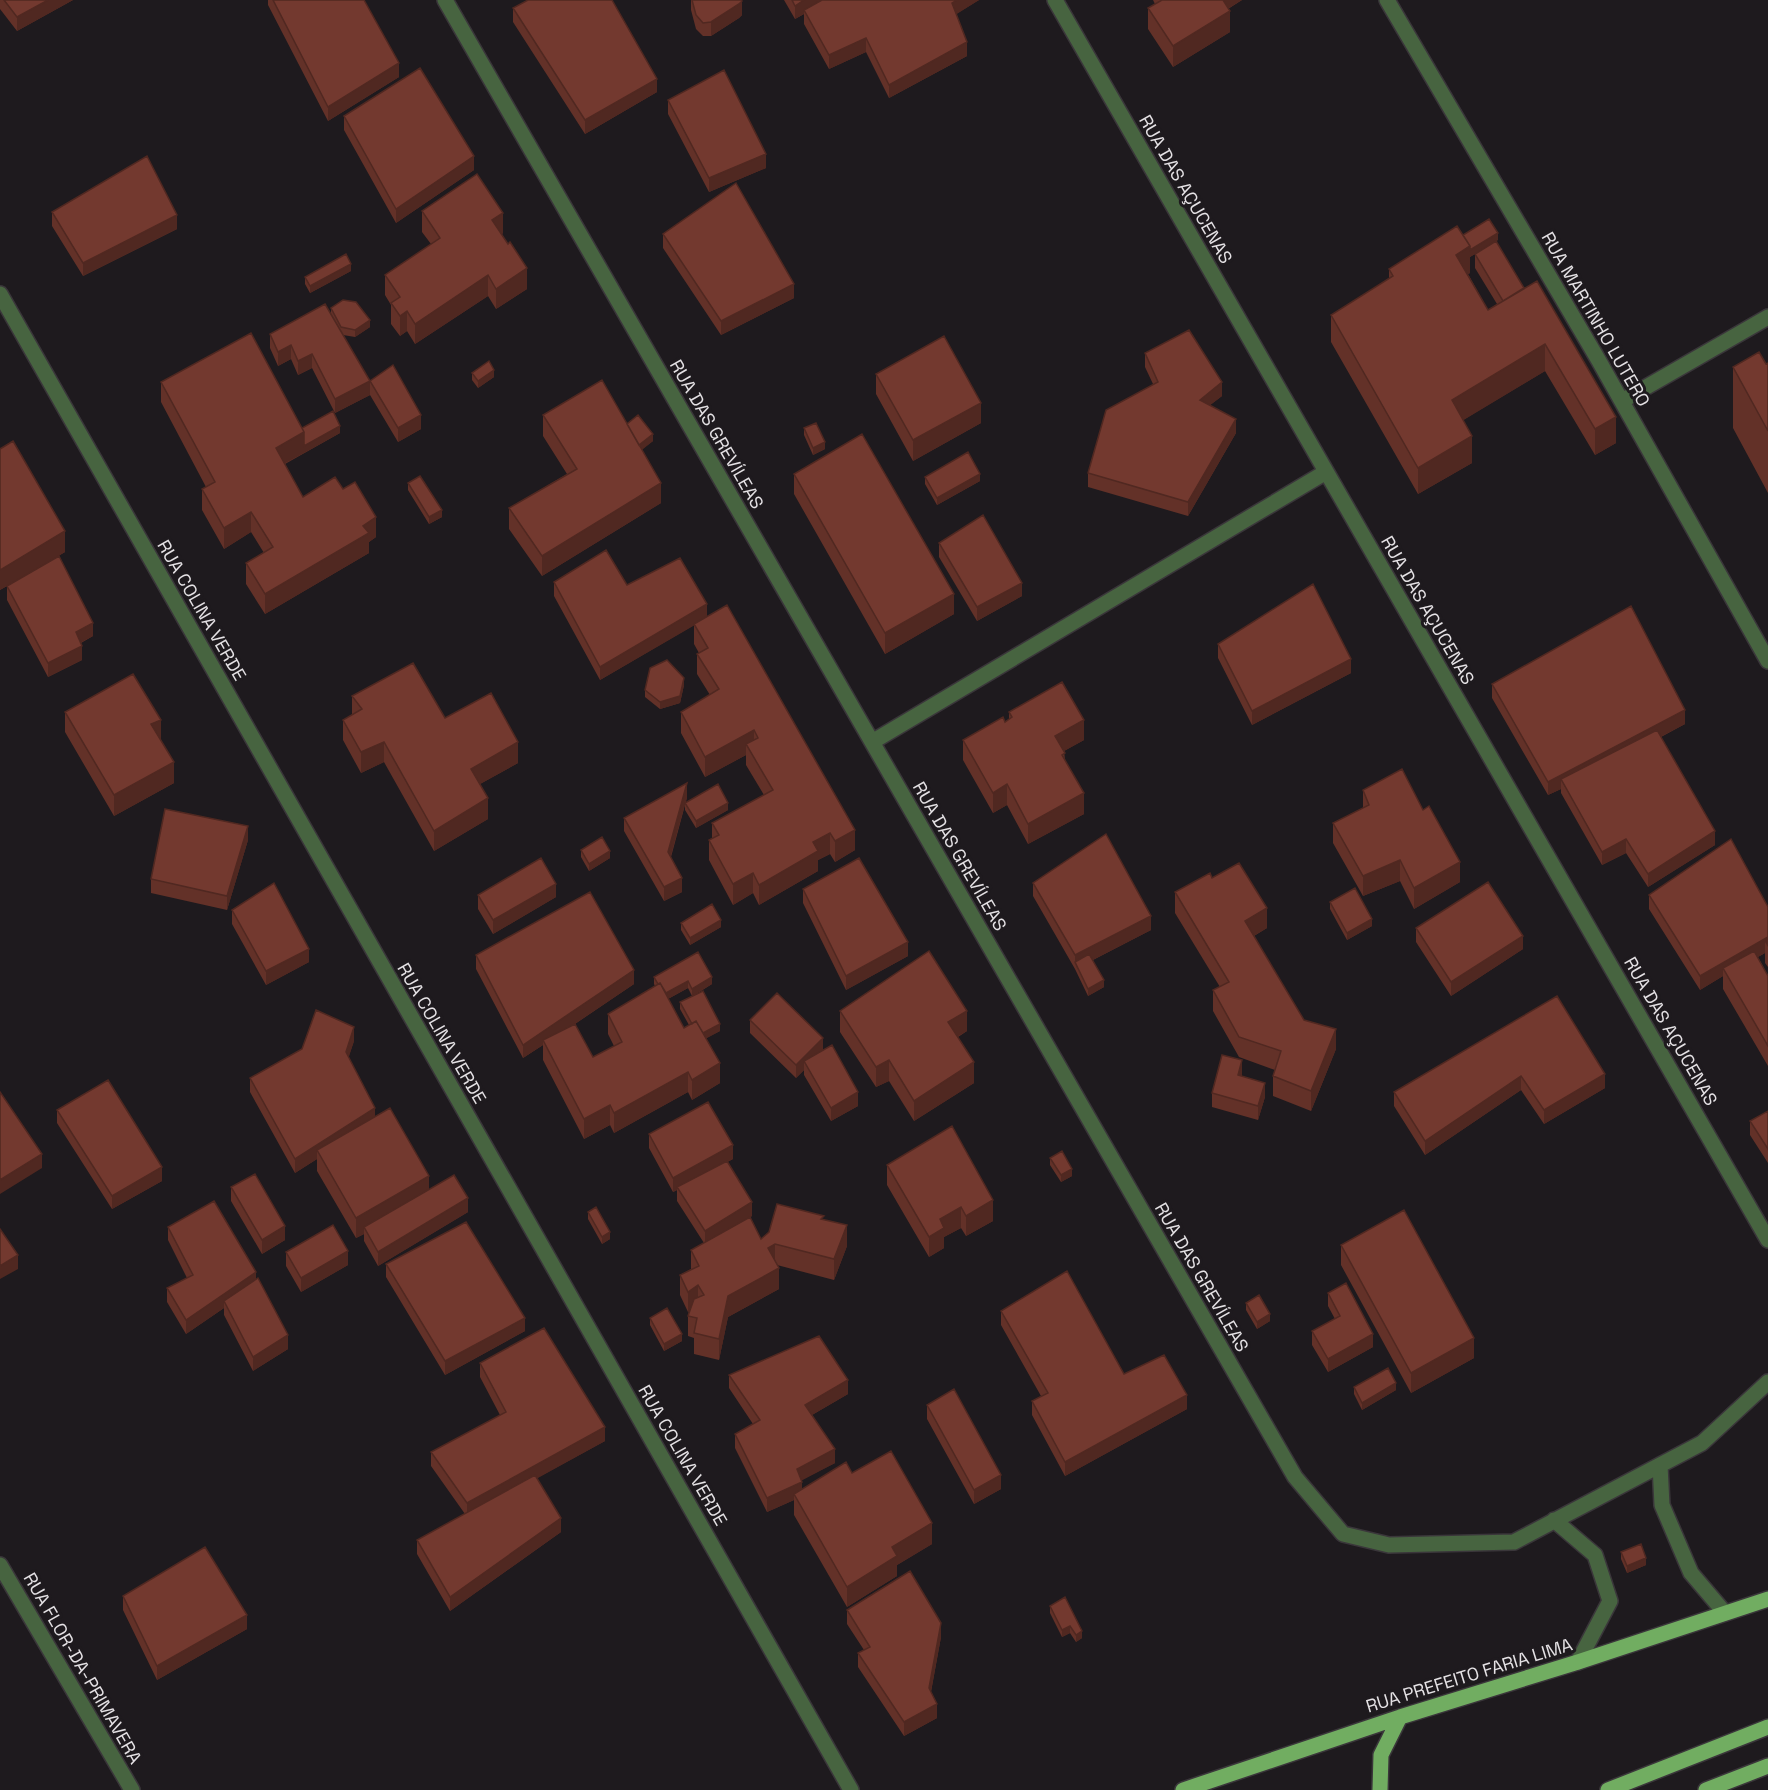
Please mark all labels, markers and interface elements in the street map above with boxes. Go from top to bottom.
street label: RUA DAS AÇUCENAS [1134,111,1238,267]
street label: RUA MARTINHO LUTERO [1537,228,1655,410]
street label: RUA DAS GREVÍLEAS [665,355,769,513]
street label: RUA DAS AÇUCENAS [1376,532,1480,688]
street label: RUA COLINA VERDE [152,535,252,685]
street label: RUA DAS GREVÍLEAS [908,777,1012,935]
street label: RUA DAS AÇUCENAS [1619,953,1723,1109]
street label: RUA COLINA VERDE [392,958,492,1108]
street label: RUA DAS GREVÍLEAS [1150,1198,1254,1356]
street label: RUA COLINA VERDE [633,1380,733,1530]
street label: RUA FLOR-DA-PRIMAVERA [19,1568,147,1768]
street label: RUA PREFEITO FARIA LIMA [1363,1633,1575,1717]

